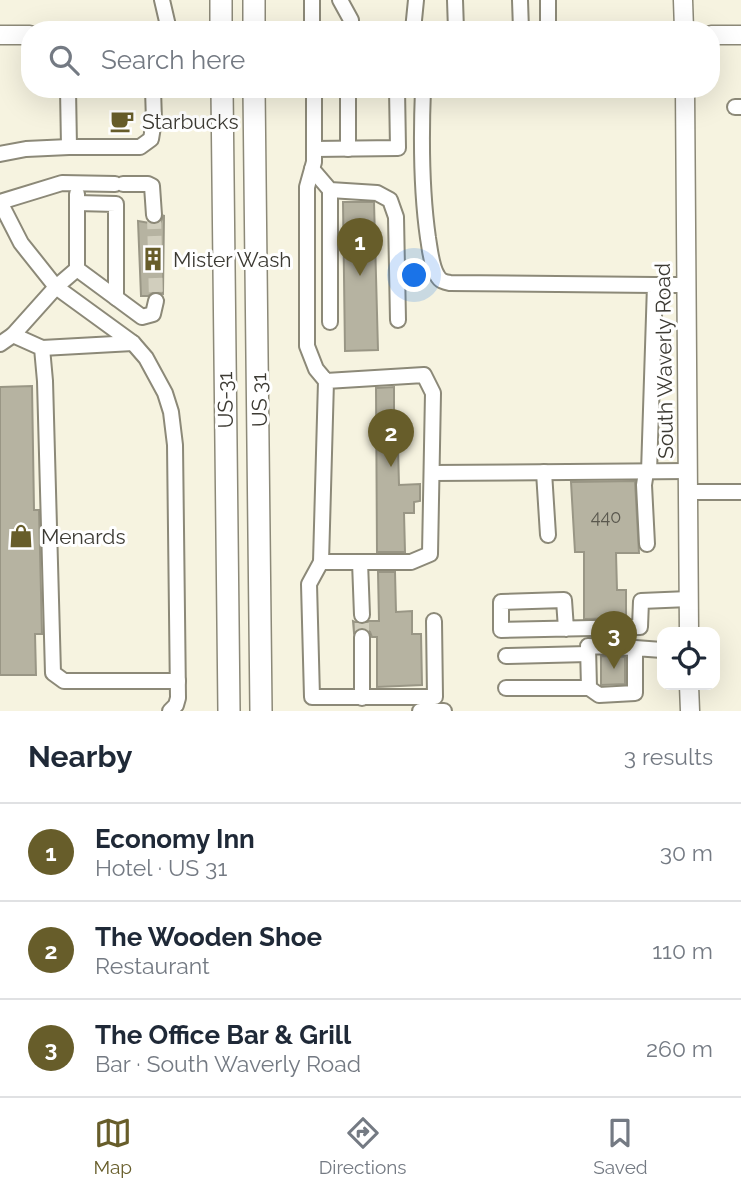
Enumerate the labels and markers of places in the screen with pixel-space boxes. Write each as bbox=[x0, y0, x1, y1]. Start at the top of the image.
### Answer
cafe icon: Starbucks bbox=[108, 107, 136, 135]
place label: Starbucks bbox=[142, 109, 239, 134]
pin: 1 bbox=[337, 218, 383, 276]
building icon: Mister Wash bbox=[139, 245, 167, 273]
place label: Mister Wash bbox=[173, 247, 292, 272]
pin: 2 bbox=[368, 409, 414, 467]
shop icon: Menards bbox=[7, 522, 35, 550]
place label: Menards bbox=[41, 524, 126, 549]
pin: 3 bbox=[591, 611, 637, 669]

